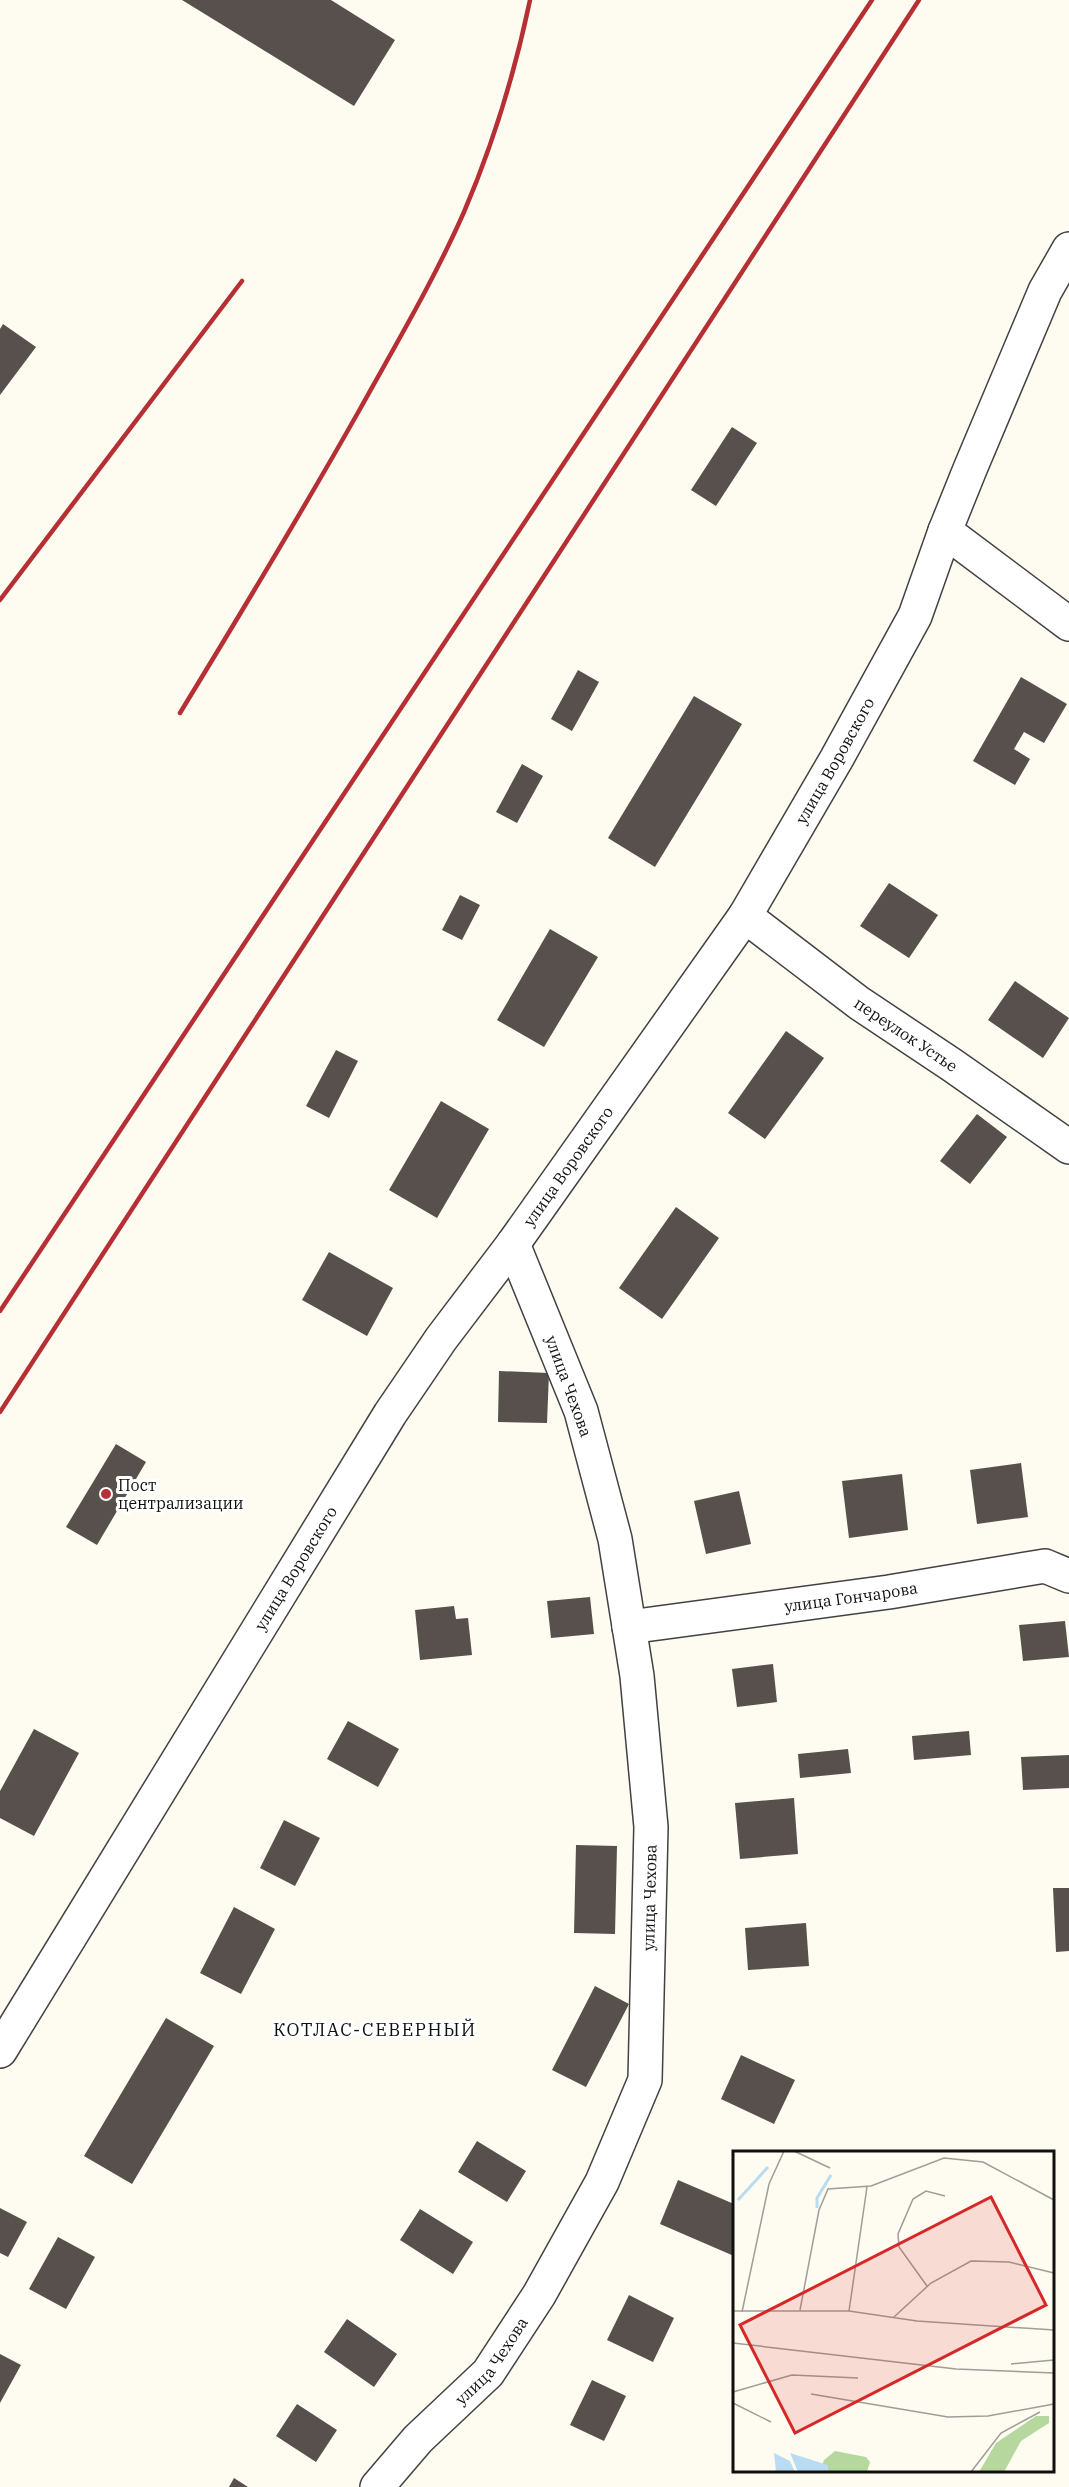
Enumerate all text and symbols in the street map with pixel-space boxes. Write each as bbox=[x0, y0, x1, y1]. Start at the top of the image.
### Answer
street label: улица Воровского bbox=[791, 694, 878, 827]
street label: переулок Устье bbox=[850, 993, 962, 1076]
street label: улица Воровского bbox=[519, 1102, 617, 1230]
street label: улица Чехова bbox=[541, 1333, 597, 1440]
place label: Пост централизации bbox=[118, 1475, 244, 1513]
marker: Пост централизации bbox=[99, 1487, 113, 1501]
street label: улица Воровского bbox=[250, 1502, 341, 1634]
street label: улица Гончарова bbox=[783, 1577, 919, 1616]
street label: улица Чехова bbox=[638, 1844, 661, 1951]
district label: КОТЛАС-СЕВЕРНЫЙ bbox=[273, 2018, 477, 2041]
inset map bbox=[733, 2151, 1054, 2472]
street label: улица Чехова bbox=[451, 2313, 532, 2409]

